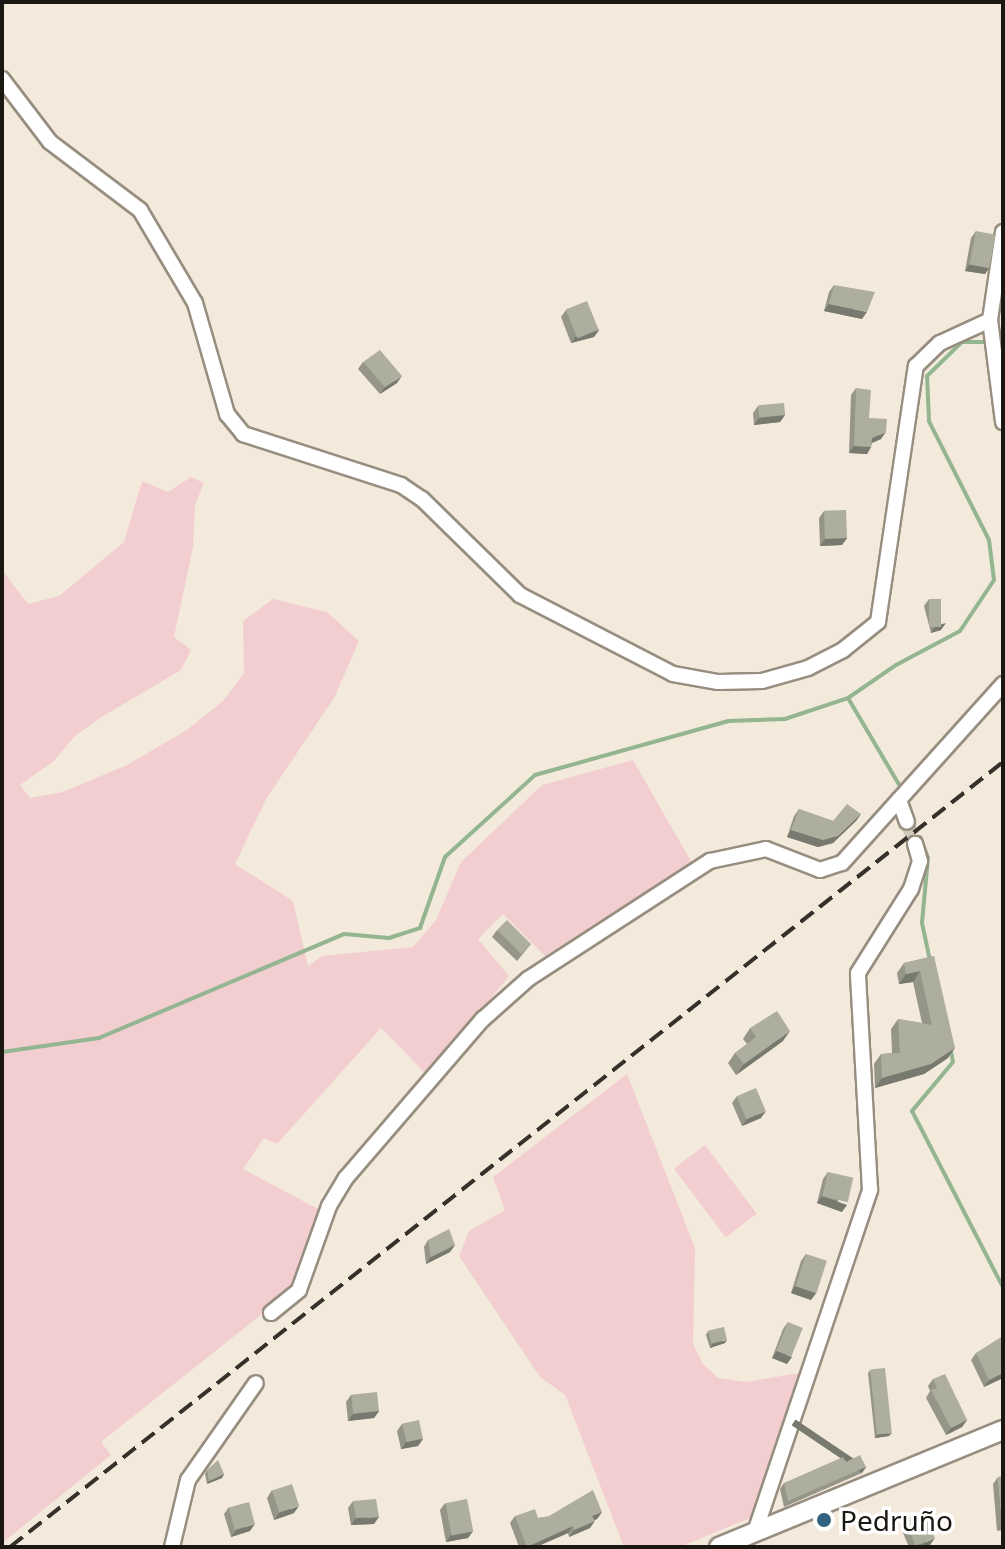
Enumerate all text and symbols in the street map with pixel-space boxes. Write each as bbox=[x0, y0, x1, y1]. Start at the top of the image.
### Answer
place label: Pedruño bbox=[840, 1503, 953, 1537]
marker: Pedruño bbox=[815, 1511, 833, 1529]

